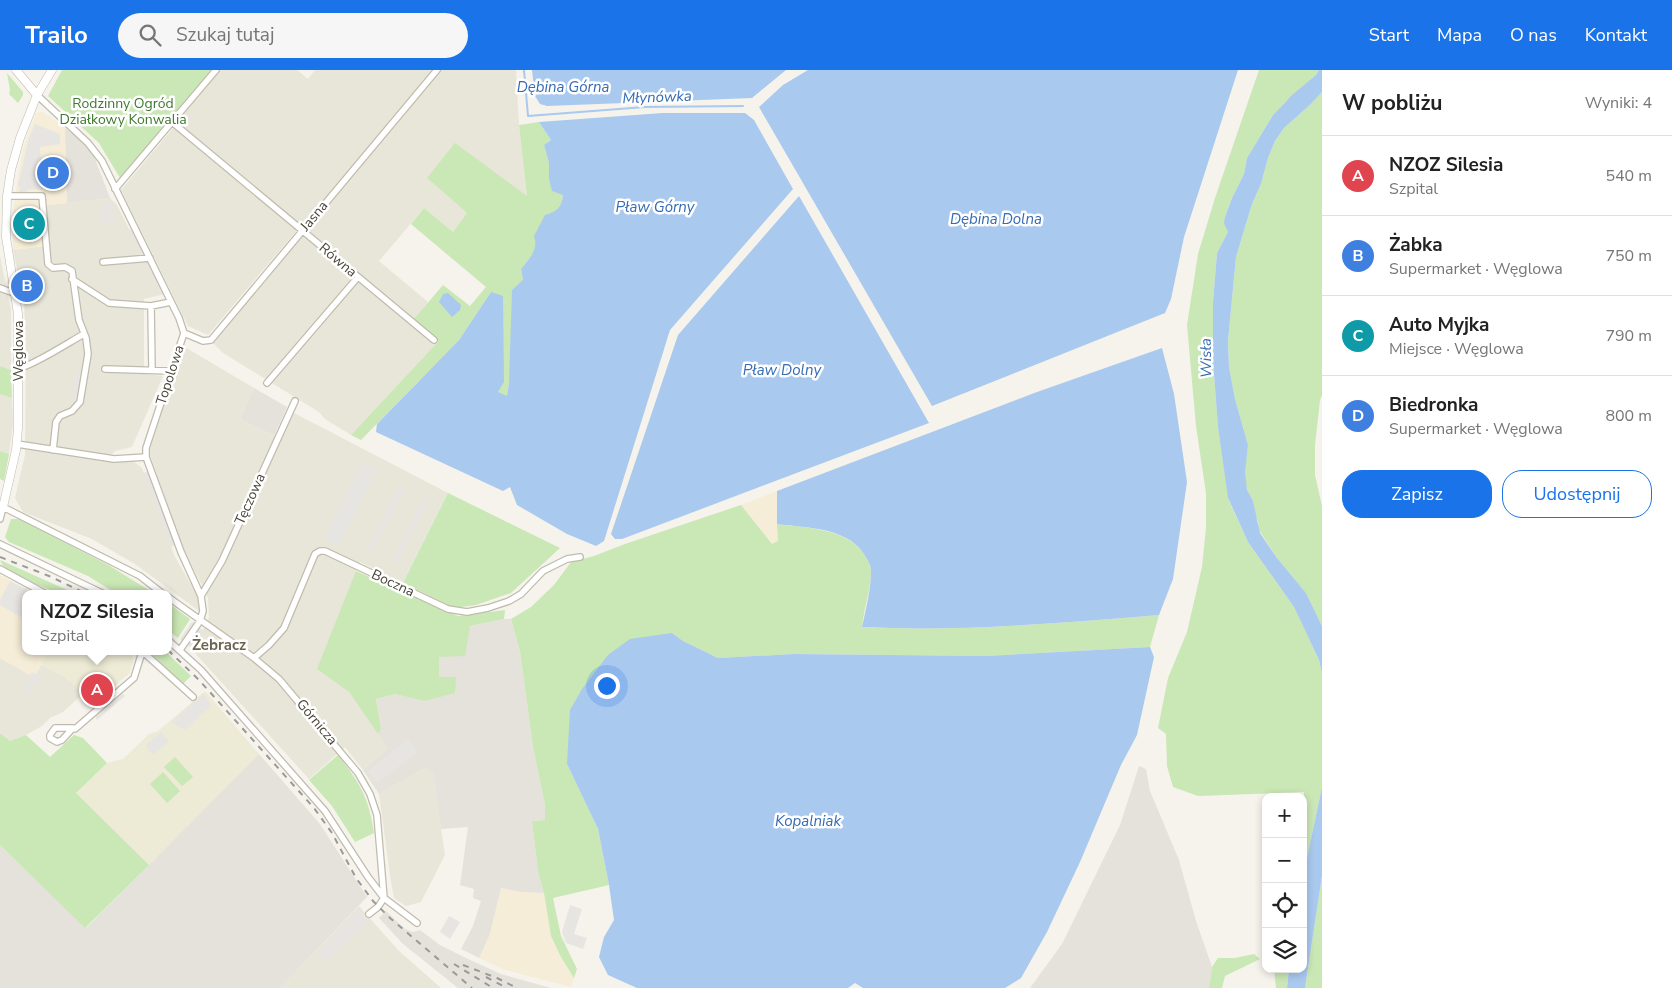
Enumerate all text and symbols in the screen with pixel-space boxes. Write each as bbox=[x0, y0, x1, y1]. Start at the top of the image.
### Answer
search box bbox=[118, 13, 468, 58]
text: Trailo bbox=[25, 19, 88, 51]
icon: search bbox=[136, 21, 164, 49]
text: Szukaj tutaj bbox=[176, 22, 274, 48]
text: Start bbox=[1369, 23, 1409, 47]
text: Mapa bbox=[1437, 23, 1482, 47]
text: O nas bbox=[1510, 23, 1557, 47]
text: Kontakt bbox=[1585, 23, 1647, 47]
water label: Dębina Górna bbox=[517, 77, 609, 97]
water label: Młynówka bbox=[622, 86, 692, 108]
text: W pobliżu bbox=[1342, 89, 1443, 117]
text: Wyniki: 4 bbox=[1585, 92, 1652, 114]
park label: Rodzinny Ogród Działkowy Konwalia bbox=[59, 94, 187, 129]
text: NZOZ Silesia bbox=[1389, 152, 1503, 178]
pin: D bbox=[37, 154, 69, 192]
text: A bbox=[1352, 165, 1364, 187]
text: 540 m bbox=[1605, 165, 1652, 187]
text: Szpital bbox=[1389, 178, 1438, 200]
street label: Jasna bbox=[295, 197, 332, 236]
water label: Pław Górny bbox=[615, 197, 696, 217]
pin: C bbox=[13, 205, 45, 243]
water label: Dębina Dolna bbox=[950, 209, 1042, 229]
text: Żabka bbox=[1389, 232, 1443, 258]
street label: Równa bbox=[315, 239, 361, 281]
text: B bbox=[1352, 245, 1364, 267]
text: 750 m bbox=[1605, 245, 1652, 267]
text: Supermarket · Węglowa bbox=[1389, 258, 1563, 280]
pin: B bbox=[11, 267, 43, 305]
text: Auto Myjka bbox=[1389, 312, 1489, 338]
street label: Węglowa bbox=[9, 320, 28, 382]
text: C bbox=[1353, 325, 1363, 347]
text: 790 m bbox=[1605, 325, 1652, 347]
water label: Wisła bbox=[1196, 338, 1216, 378]
text: Miejsce · Węglowa bbox=[1389, 338, 1524, 360]
street label: Topolowa bbox=[151, 343, 189, 407]
water label: Pław Dolny bbox=[743, 360, 822, 380]
text: Biedronka bbox=[1389, 392, 1478, 418]
text: D bbox=[1352, 405, 1364, 427]
text: 800 m bbox=[1605, 405, 1652, 427]
text: Supermarket · Węglowa bbox=[1389, 418, 1563, 440]
street label: Tęczowa bbox=[230, 470, 270, 528]
button: Zapisz bbox=[1342, 470, 1492, 518]
button: Udostępnij bbox=[1502, 470, 1652, 518]
street label: Boczna bbox=[368, 565, 418, 601]
popup bbox=[22, 590, 172, 655]
text: NZOZ Silesia bbox=[40, 599, 154, 625]
text: Szpital bbox=[40, 625, 89, 647]
district label: Żebracz bbox=[192, 635, 246, 655]
pin: A bbox=[81, 671, 113, 709]
your location bbox=[594, 673, 620, 699]
street label: Górnicza bbox=[292, 695, 342, 749]
map controls bbox=[1262, 793, 1307, 973]
button: + bbox=[1262, 793, 1307, 838]
water label: Kopalniak bbox=[775, 811, 842, 831]
button: − bbox=[1262, 838, 1307, 883]
button: locate bbox=[1262, 883, 1307, 928]
button: layers bbox=[1262, 928, 1307, 973]

